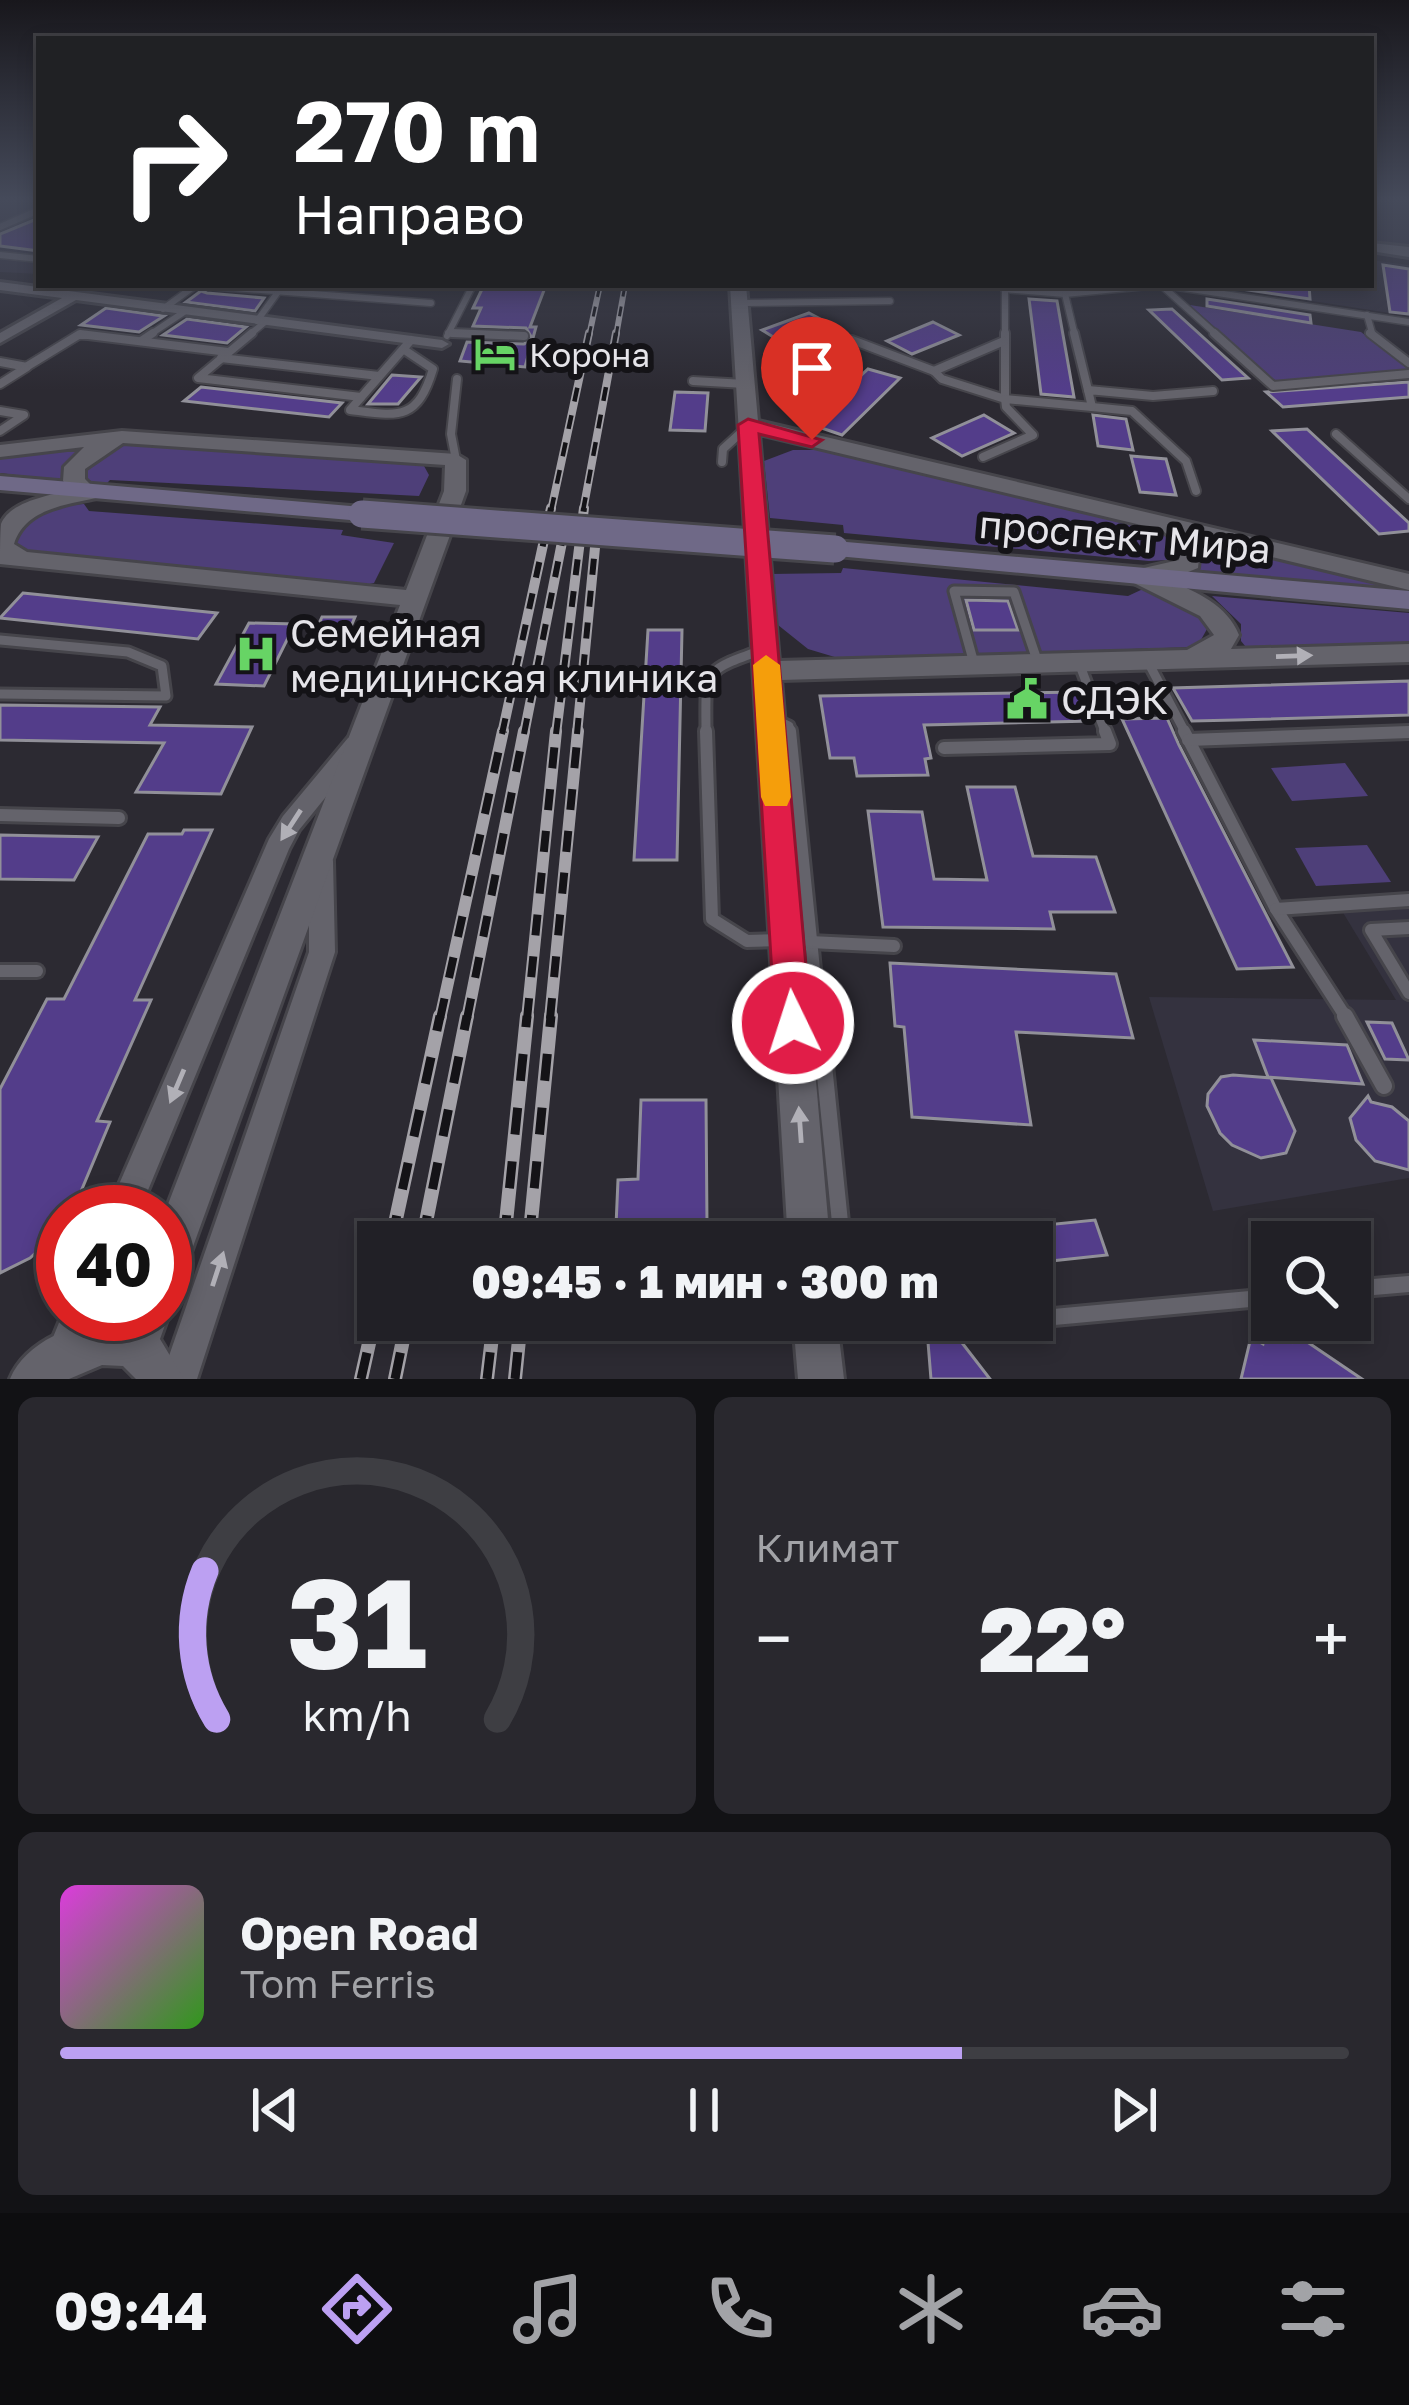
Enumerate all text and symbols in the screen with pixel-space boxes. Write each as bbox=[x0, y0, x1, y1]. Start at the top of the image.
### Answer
text: 270 m bbox=[294, 80, 540, 180]
icon: right bbox=[96, 84, 252, 240]
text: Направо bbox=[294, 181, 525, 246]
pin bbox=[761, 317, 863, 440]
hotel icon: Корона bbox=[472, 331, 518, 377]
place label: Корона bbox=[529, 335, 650, 374]
icon: arrive bbox=[779, 335, 845, 401]
street label: проспект Мира bbox=[977, 500, 1273, 572]
place label: Семейная медицинская клиника bbox=[290, 609, 718, 701]
hospital icon: Семейная медицинская клиника bbox=[233, 631, 279, 677]
one-way arrow bbox=[1276, 646, 1314, 665]
public building icon: СДЭК bbox=[1004, 676, 1050, 722]
place label: СДЭК bbox=[1061, 676, 1168, 723]
one-way arrow bbox=[281, 809, 303, 842]
position arrow bbox=[730, 960, 856, 1086]
one-way arrow bbox=[166, 1069, 186, 1104]
one-way arrow bbox=[791, 1106, 810, 1143]
speed limit sign: 40 bbox=[36, 1185, 192, 1341]
map controls bbox=[1251, 1221, 1371, 1341]
button: search bbox=[1251, 1221, 1371, 1341]
one-way arrow bbox=[210, 1250, 229, 1287]
text: 09:45 · 1 мин · 300 m bbox=[471, 1254, 939, 1308]
text: Климат bbox=[756, 1524, 899, 1571]
text: 31 bbox=[287, 1546, 427, 1695]
text: 22° bbox=[979, 1584, 1126, 1692]
text: − bbox=[756, 1598, 792, 1678]
text: + bbox=[1313, 1598, 1349, 1678]
text: km/h bbox=[302, 1688, 411, 1739]
text: Open Road bbox=[240, 1906, 479, 1960]
text: Tom Ferris bbox=[240, 1960, 435, 2007]
icon: previous bbox=[242, 2077, 308, 2143]
icon: pause bbox=[671, 2077, 737, 2143]
icon: next bbox=[1101, 2077, 1167, 2143]
icon: directions bbox=[315, 2267, 399, 2351]
icon: music bbox=[506, 2267, 590, 2351]
icon: phone bbox=[698, 2267, 782, 2351]
icon: climate bbox=[889, 2267, 973, 2351]
icon: car bbox=[1080, 2267, 1164, 2351]
icon: filters bbox=[1271, 2267, 1355, 2351]
text: 09:44 bbox=[54, 2277, 208, 2342]

